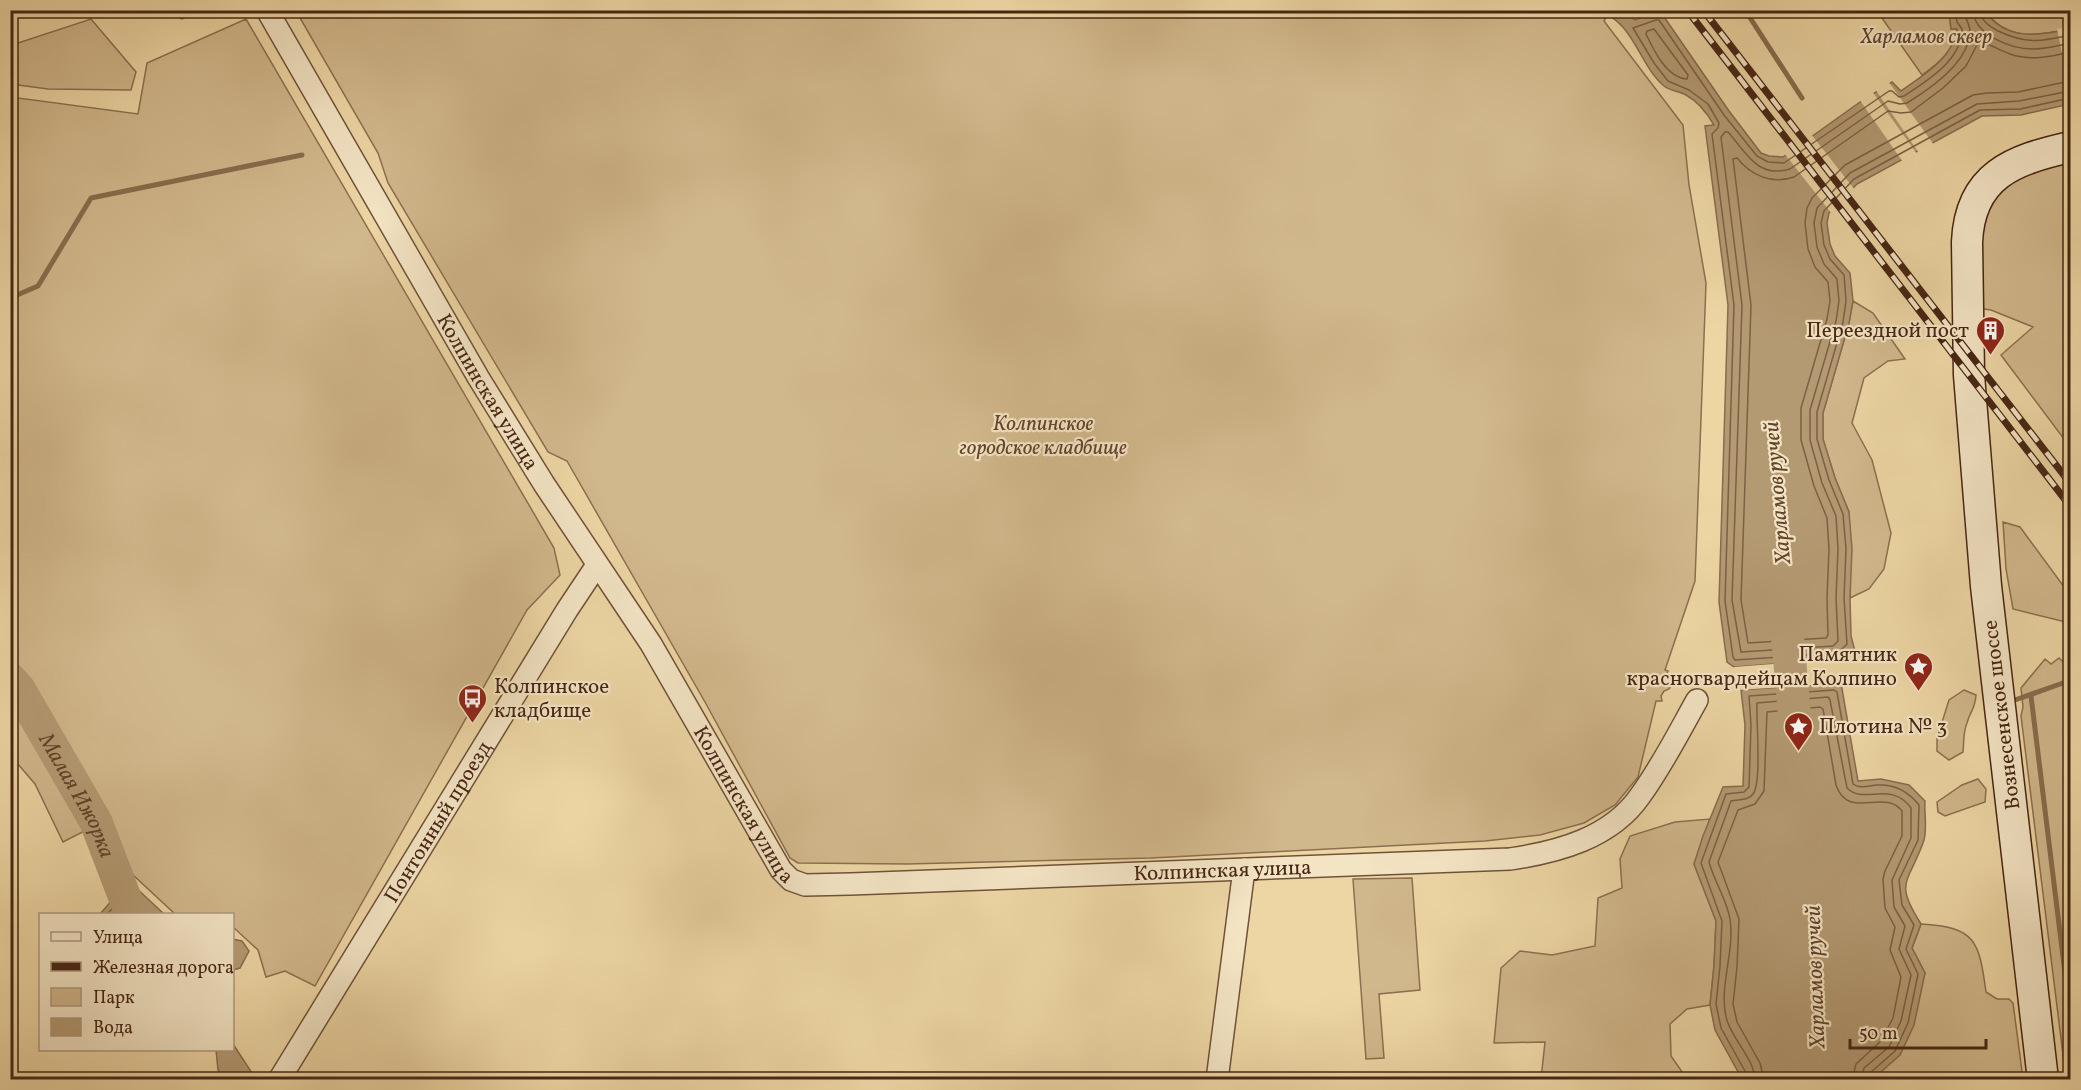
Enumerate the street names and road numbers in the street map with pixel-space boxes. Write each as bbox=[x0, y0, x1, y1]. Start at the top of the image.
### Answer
street label: Колпинская улица bbox=[429, 309, 545, 476]
street label: Вознесенское шоссе bbox=[1976, 618, 2029, 811]
street label: Колпинская улица bbox=[685, 721, 800, 891]
street label: Понтонный проезд bbox=[378, 736, 499, 909]
street label: Колпинская улица bbox=[1133, 854, 1312, 889]

